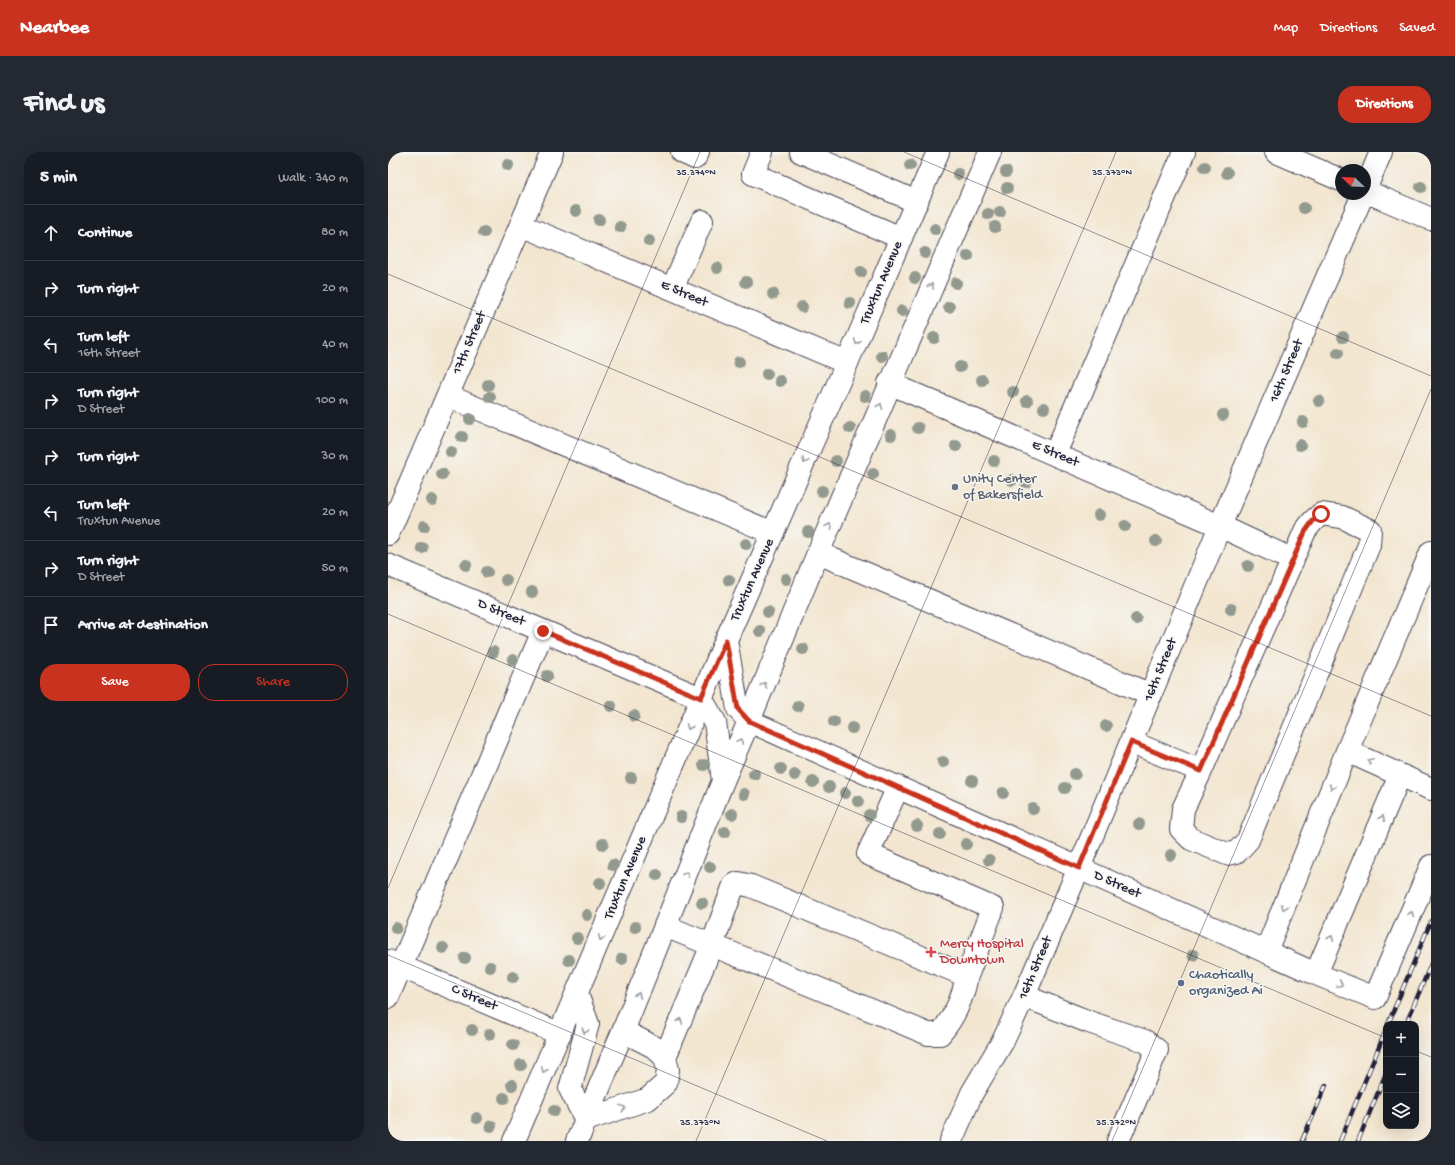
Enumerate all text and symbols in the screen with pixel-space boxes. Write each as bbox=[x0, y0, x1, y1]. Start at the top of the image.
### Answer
text: Nearbee bbox=[20, 17, 89, 40]
text: Map bbox=[1274, 20, 1298, 37]
text: Directions bbox=[1320, 20, 1377, 37]
text: Saved bbox=[1399, 20, 1435, 37]
button: Directions bbox=[1338, 86, 1431, 123]
text: Find us bbox=[24, 88, 104, 121]
north arrow bbox=[1335, 164, 1371, 200]
text: 35.374°N bbox=[675, 167, 716, 179]
text: 35.373°N bbox=[1091, 167, 1133, 179]
text: 5 min bbox=[40, 168, 77, 188]
text: Walk · 340 m bbox=[278, 171, 348, 186]
icon: ahead bbox=[40, 222, 62, 244]
text: Continue bbox=[78, 224, 132, 242]
text: 80 m bbox=[321, 225, 348, 240]
street label: Truxtun Avenue bbox=[856, 238, 907, 328]
street label: E Street bbox=[658, 277, 711, 312]
icon: right bbox=[40, 278, 62, 300]
text: Turn right bbox=[78, 280, 138, 298]
text: 20 m bbox=[322, 281, 348, 296]
one-way arrow bbox=[927, 283, 935, 290]
street label: 17th Street bbox=[449, 308, 491, 378]
text: Turn left bbox=[78, 328, 129, 346]
icon: left bbox=[40, 334, 62, 356]
street label: 16th Street bbox=[1266, 336, 1308, 406]
text: 40 m bbox=[322, 337, 348, 352]
one-way arrow bbox=[853, 339, 861, 346]
text: 16th Street bbox=[78, 346, 140, 361]
text: Turn right bbox=[78, 384, 138, 402]
icon: right bbox=[40, 390, 62, 412]
text: 100 m bbox=[316, 393, 348, 408]
text: D Street bbox=[78, 402, 124, 417]
one-way arrow bbox=[875, 402, 883, 410]
street label: E Street bbox=[1029, 437, 1082, 472]
icon: right bbox=[40, 446, 62, 468]
text: Turn right bbox=[78, 448, 138, 466]
text: 30 m bbox=[322, 449, 348, 464]
one-way arrow bbox=[801, 458, 809, 465]
place label: Unity Center of Bakersfield bbox=[963, 471, 1044, 504]
marker: Unity Center of Bakersfield bbox=[950, 482, 960, 492]
text: Turn left bbox=[78, 496, 129, 514]
icon: left bbox=[40, 502, 62, 524]
text: 20 m bbox=[322, 505, 348, 520]
route start bbox=[1312, 505, 1330, 523]
text: Truxtun Avenue bbox=[78, 514, 160, 529]
one-way arrow bbox=[825, 522, 833, 529]
street label: Truxtun Avenue bbox=[727, 535, 779, 625]
text: Turn right bbox=[78, 552, 138, 570]
icon: right bbox=[40, 558, 62, 580]
text: 50 m bbox=[321, 561, 348, 576]
text: D Street bbox=[78, 570, 124, 585]
street label: D Street bbox=[474, 595, 528, 631]
icon: arrive bbox=[40, 614, 62, 636]
text: Arrive at destination bbox=[78, 616, 208, 634]
route end bbox=[534, 622, 552, 640]
street label: 16th Street bbox=[1140, 635, 1182, 705]
button: Save bbox=[40, 664, 190, 701]
button: Share bbox=[198, 664, 348, 701]
one-way arrow bbox=[759, 681, 767, 688]
one-way arrow bbox=[686, 723, 694, 731]
one-way arrow bbox=[735, 737, 743, 745]
one-way arrow bbox=[1367, 758, 1374, 766]
one-way arrow bbox=[1329, 783, 1337, 790]
one-way arrow bbox=[1377, 815, 1385, 822]
street label: Truxtun Avenue bbox=[600, 833, 651, 923]
street label: D Street bbox=[1090, 867, 1144, 903]
one-way arrow bbox=[681, 871, 689, 878]
one-way arrow bbox=[1280, 904, 1288, 911]
one-way arrow bbox=[1406, 910, 1414, 918]
street label: 16th Street bbox=[1015, 933, 1057, 1003]
one-way arrow bbox=[597, 934, 605, 941]
one-way arrow bbox=[1327, 934, 1335, 941]
place label: Mercy Hospital Downtown bbox=[939, 936, 1024, 969]
marker: Mercy Hospital Downtown bbox=[925, 946, 937, 958]
place label: Chaotically organized Ai bbox=[1189, 967, 1263, 1000]
marker: Chaotically organized Ai bbox=[1176, 978, 1186, 988]
one-way arrow bbox=[1336, 979, 1343, 987]
street label: C Street bbox=[448, 981, 501, 1016]
one-way arrow bbox=[633, 991, 641, 998]
one-way arrow bbox=[675, 1017, 683, 1025]
map controls bbox=[1383, 1021, 1419, 1129]
button: + bbox=[1383, 1021, 1419, 1057]
one-way arrow bbox=[582, 1028, 590, 1034]
button: − bbox=[1383, 1057, 1419, 1093]
one-way arrow bbox=[541, 1066, 549, 1073]
button: layers bbox=[1383, 1093, 1419, 1129]
one-way arrow bbox=[619, 1104, 626, 1113]
text: 35.373°N bbox=[679, 1117, 721, 1129]
text: 35.372°N bbox=[1095, 1117, 1136, 1129]

